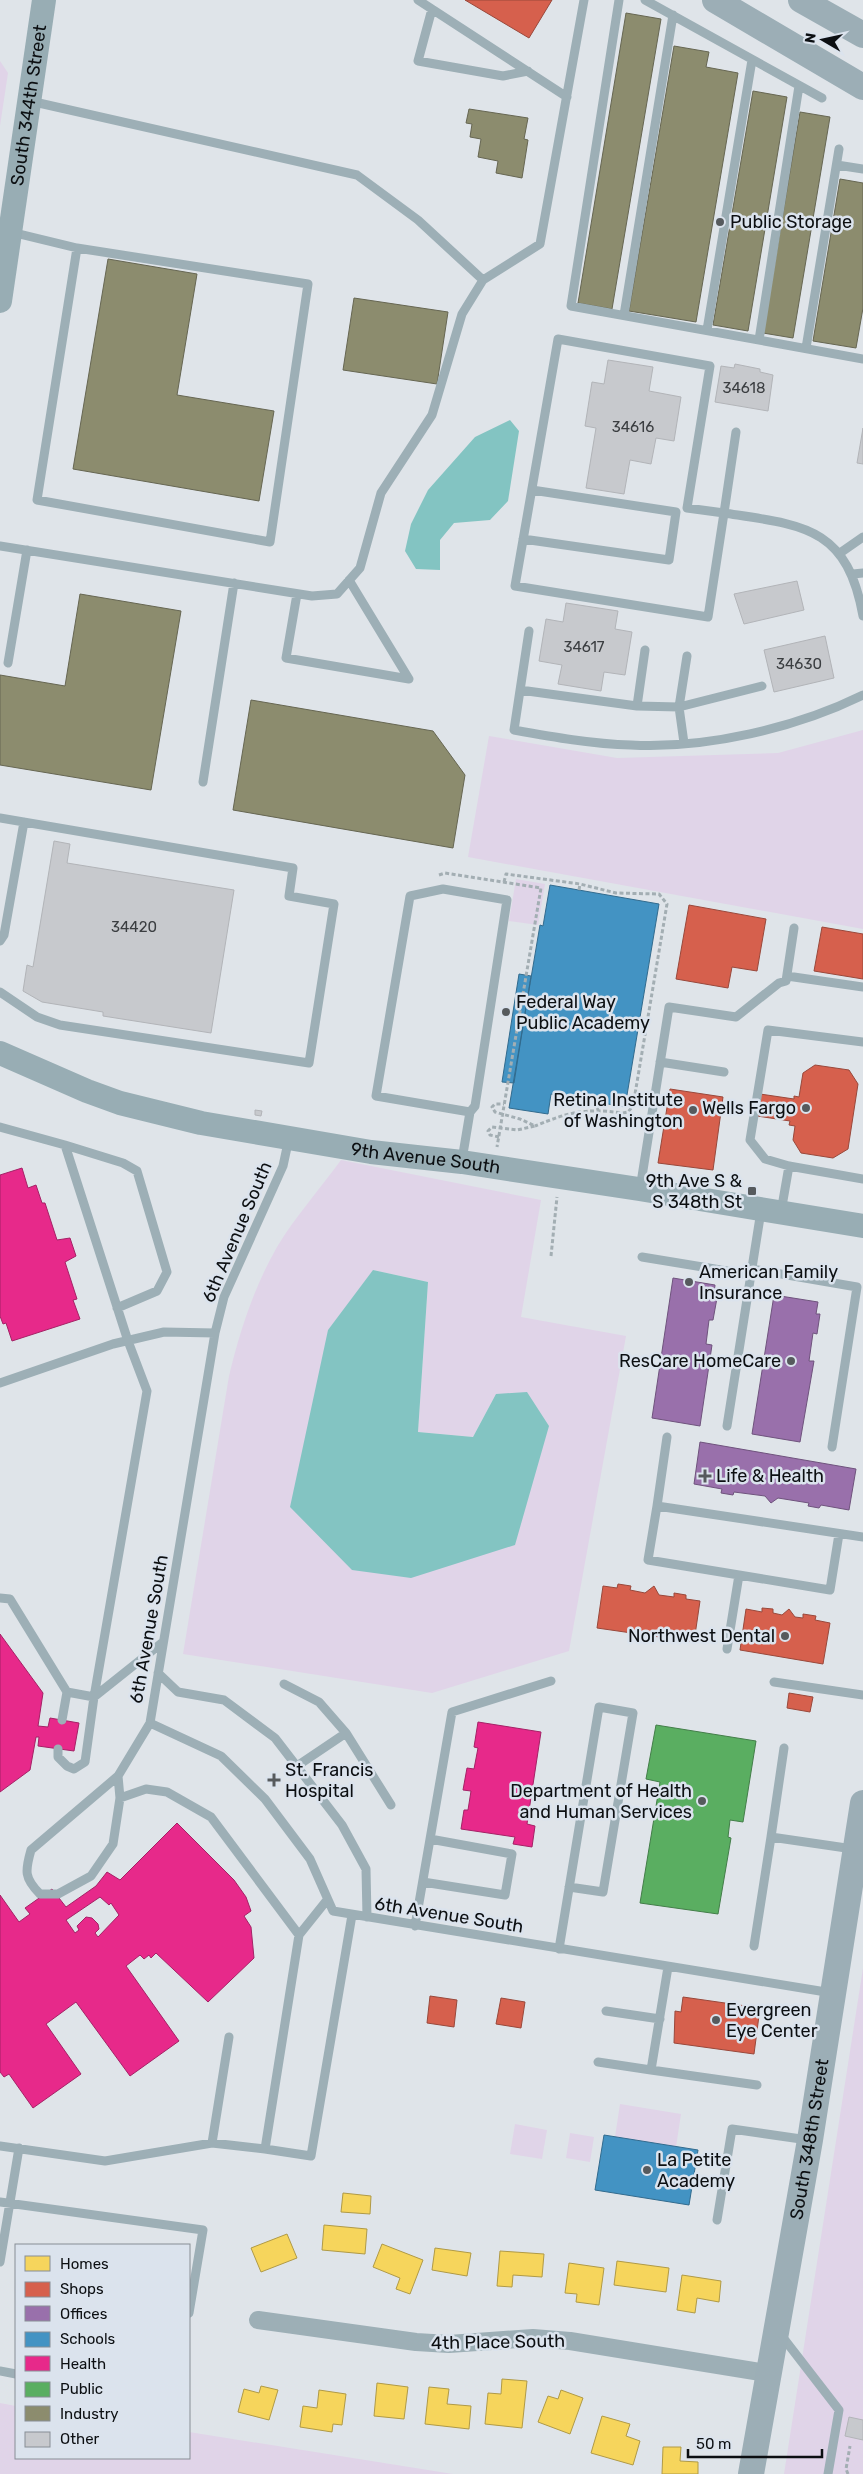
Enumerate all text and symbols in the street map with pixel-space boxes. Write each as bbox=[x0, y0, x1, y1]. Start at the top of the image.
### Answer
north arrow bbox=[798, 15, 848, 65]
street label: South 344th Street bbox=[6, 23, 51, 187]
text: N bbox=[801, 32, 820, 44]
place label: Public Storage bbox=[730, 211, 852, 233]
marker: Public Storage bbox=[714, 216, 726, 228]
house number: 34618 bbox=[723, 379, 765, 397]
house number: 34616 bbox=[612, 418, 654, 436]
house number: 34617 bbox=[563, 638, 605, 656]
house number: 34630 bbox=[776, 655, 822, 673]
house number: 34420 bbox=[111, 918, 157, 936]
place label: Federal Way Public Academy bbox=[516, 991, 650, 1034]
marker: Federal Way Public Academy bbox=[500, 1006, 512, 1018]
place label: Retina Institute of Washington bbox=[553, 1089, 683, 1132]
place label: Wells Fargo bbox=[702, 1097, 796, 1119]
marker: Wells Fargo bbox=[800, 1102, 812, 1114]
marker: Retina Institute of Washington bbox=[687, 1104, 699, 1116]
street label: 9th Avenue South bbox=[349, 1138, 502, 1179]
street label: 6th Avenue South bbox=[197, 1158, 277, 1306]
place label: 9th Ave S & S 348th St bbox=[646, 1170, 742, 1213]
marker: 9th Ave S & S 348th St bbox=[746, 1185, 758, 1197]
place label: American Family Insurance bbox=[699, 1261, 838, 1304]
marker: American Family Insurance bbox=[683, 1276, 695, 1288]
place label: ResCare HomeCare bbox=[619, 1350, 781, 1372]
marker: ResCare HomeCare bbox=[785, 1355, 797, 1367]
place label: Life & Health bbox=[716, 1465, 824, 1487]
marker: Life & Health bbox=[698, 1469, 712, 1483]
street label: 6th Avenue South bbox=[125, 1553, 173, 1705]
place label: Northwest Dental bbox=[628, 1625, 775, 1647]
marker: Northwest Dental bbox=[779, 1630, 791, 1642]
place label: St. Francis Hospital bbox=[285, 1759, 373, 1802]
marker: St. Francis Hospital bbox=[267, 1773, 281, 1787]
place label: Department of Health and Human Services bbox=[510, 1780, 692, 1823]
marker: Department of Health and Human Services bbox=[696, 1795, 708, 1807]
street label: 6th Avenue South bbox=[373, 1892, 525, 1938]
place label: Evergreen Eye Center bbox=[726, 1999, 818, 2042]
marker: Evergreen Eye Center bbox=[710, 2014, 722, 2026]
street label: South 348th Street bbox=[785, 2057, 834, 2221]
place label: La Petite Academy bbox=[657, 2149, 735, 2192]
marker: La Petite Academy bbox=[641, 2164, 653, 2176]
legend bbox=[15, 2244, 190, 2459]
text: Homes bbox=[60, 2255, 109, 2273]
text: Shops bbox=[60, 2280, 104, 2298]
text: Offices bbox=[60, 2305, 108, 2323]
text: Schools bbox=[60, 2330, 116, 2348]
street label: 4th Place South bbox=[431, 2330, 565, 2354]
text: Health bbox=[60, 2355, 106, 2373]
text: Public bbox=[60, 2380, 103, 2398]
text: Industry bbox=[60, 2405, 119, 2423]
scale bar bbox=[688, 2426, 822, 2458]
text: Other bbox=[60, 2430, 100, 2448]
text: 50 m bbox=[696, 2435, 731, 2453]

